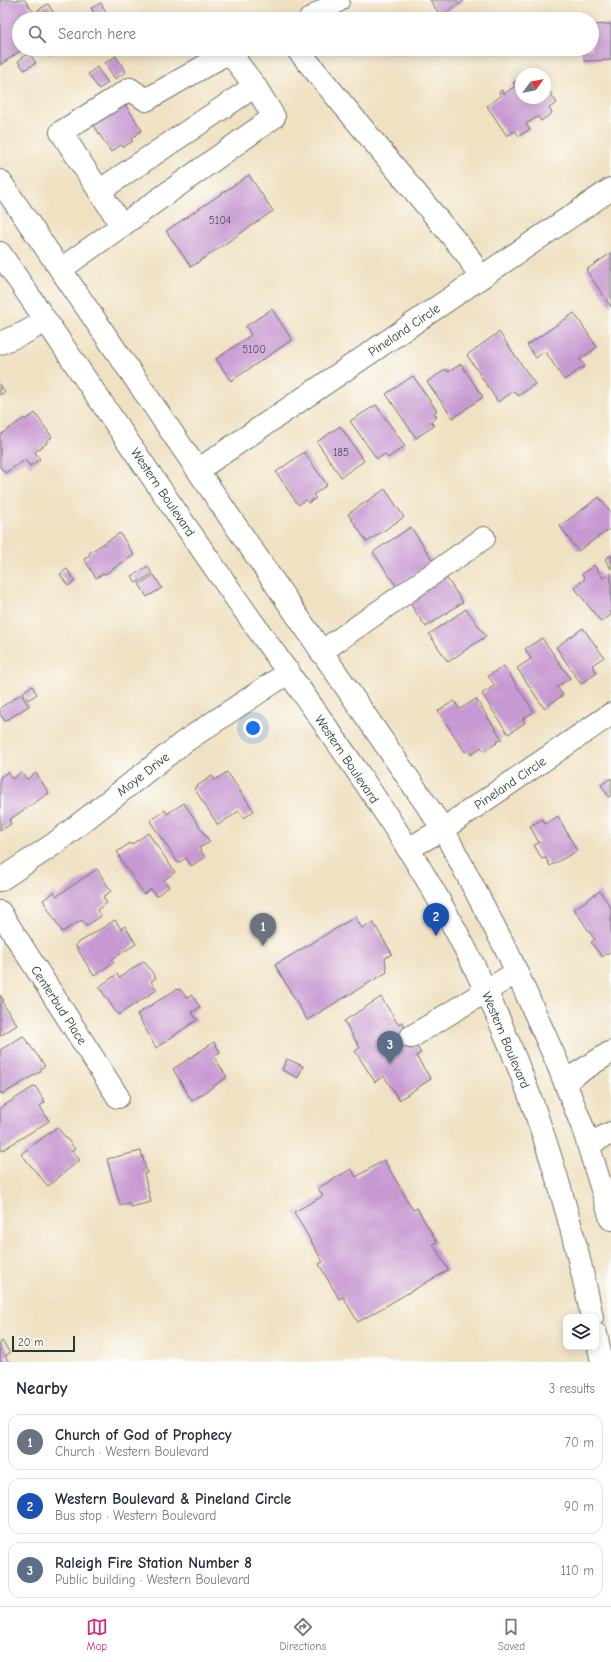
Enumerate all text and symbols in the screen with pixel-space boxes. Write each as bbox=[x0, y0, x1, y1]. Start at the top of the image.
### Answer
search box bbox=[12, 12, 599, 56]
icon: search bbox=[26, 23, 48, 45]
text: Search here bbox=[58, 25, 136, 43]
north arrow bbox=[515, 68, 551, 104]
house number: 5104 bbox=[209, 214, 231, 227]
street label: Pineland Circle bbox=[365, 300, 443, 359]
house number: 5100 bbox=[242, 343, 266, 356]
street label: Western Boulevard bbox=[128, 445, 198, 539]
house number: 185 bbox=[333, 446, 349, 459]
street label: Western Boulevard bbox=[312, 712, 382, 806]
your location bbox=[243, 718, 263, 738]
street label: Moye Drive bbox=[114, 749, 172, 799]
street label: Pineland Circle bbox=[471, 753, 549, 812]
pin: 2 bbox=[423, 903, 449, 936]
pin: 1 bbox=[250, 913, 276, 946]
street label: Centerbud Place bbox=[28, 963, 90, 1048]
street label: Western Boulevard bbox=[479, 990, 533, 1090]
pin: 3 bbox=[377, 1031, 403, 1064]
map controls bbox=[563, 1314, 599, 1350]
button: layers bbox=[563, 1314, 599, 1350]
scale bar bbox=[12, 1334, 75, 1353]
text: 20 m bbox=[18, 1336, 43, 1349]
text: Nearby bbox=[16, 1379, 67, 1398]
text: 3 results bbox=[549, 1381, 595, 1396]
text: Church of God of Prophecy bbox=[55, 1426, 232, 1444]
text: 1 bbox=[27, 1435, 33, 1450]
text: 70 m bbox=[565, 1435, 594, 1450]
text: Church · Western Boulevard bbox=[55, 1444, 209, 1459]
text: Western Boulevard & Pineland Circle bbox=[55, 1490, 291, 1508]
text: 2 bbox=[27, 1499, 33, 1514]
text: 90 m bbox=[564, 1499, 594, 1514]
text: Bus stop · Western Boulevard bbox=[55, 1508, 216, 1523]
text: Raleigh Fire Station Number 8 bbox=[55, 1554, 252, 1572]
text: 3 bbox=[27, 1563, 33, 1578]
text: 110 m bbox=[561, 1563, 594, 1578]
text: Public building · Western Boulevard bbox=[55, 1572, 250, 1587]
tab: Map bbox=[86, 1616, 108, 1653]
tab: Directions bbox=[280, 1616, 326, 1653]
tab: Saved bbox=[498, 1616, 525, 1653]

